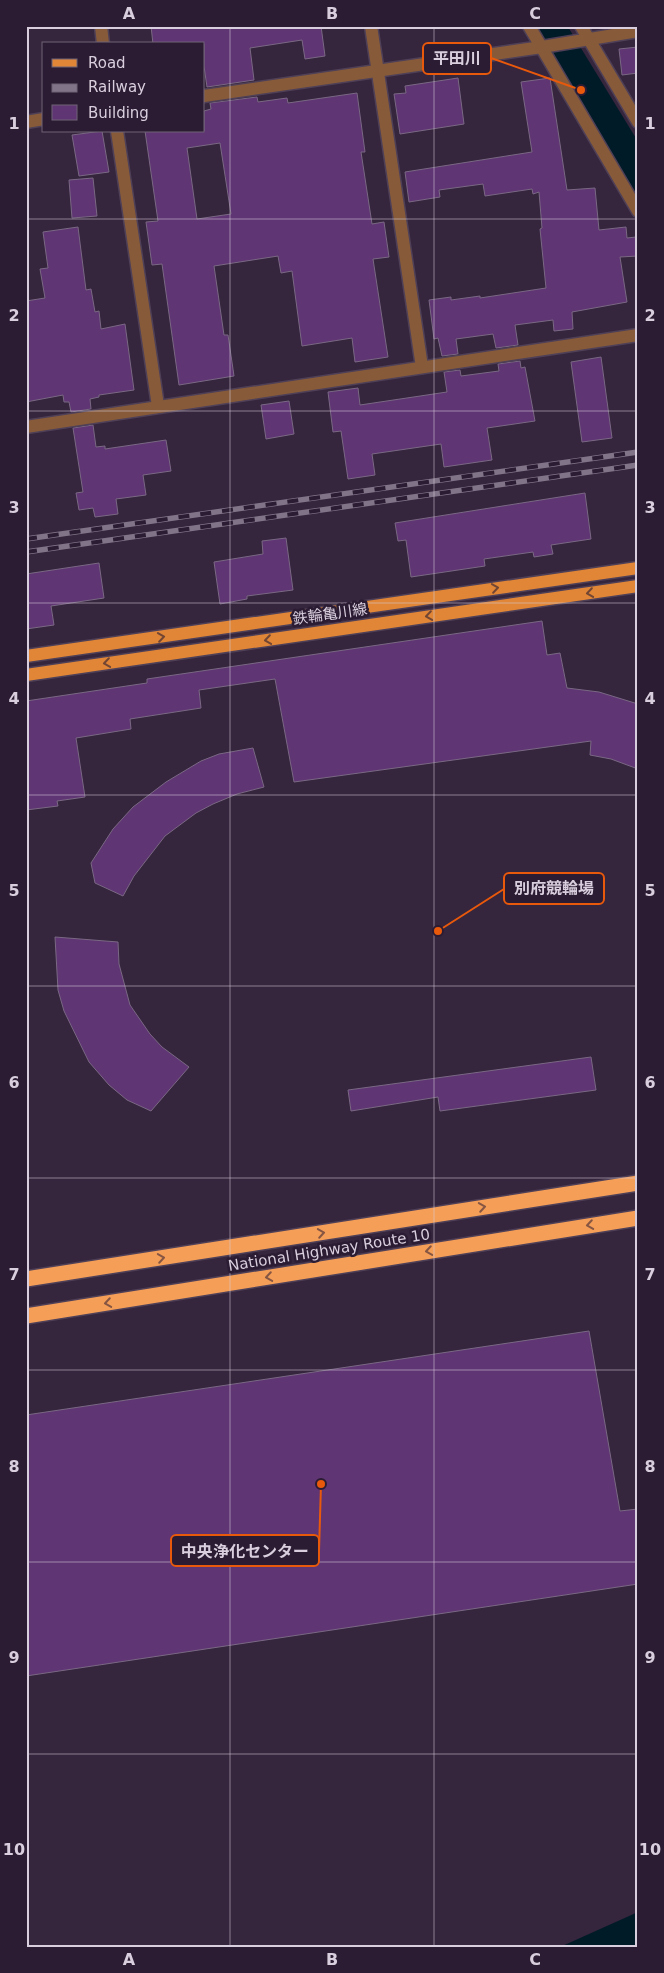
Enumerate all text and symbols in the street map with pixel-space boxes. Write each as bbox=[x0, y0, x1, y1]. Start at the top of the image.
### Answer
text: A bbox=[123, 4, 136, 23]
text: B bbox=[326, 4, 338, 23]
text: C bbox=[529, 4, 541, 23]
legend bbox=[42, 42, 205, 132]
callout: 平田川 bbox=[423, 43, 491, 74]
text: 平田川 bbox=[433, 49, 481, 68]
text: Road bbox=[88, 54, 126, 72]
text: Railway bbox=[88, 78, 146, 96]
text: Building bbox=[88, 104, 149, 122]
text: 1 bbox=[8, 114, 20, 133]
text: 1 bbox=[644, 114, 656, 133]
text: 2 bbox=[8, 306, 20, 325]
text: 2 bbox=[644, 306, 656, 325]
text: 3 bbox=[8, 498, 20, 517]
text: 3 bbox=[644, 498, 656, 517]
one-way arrow bbox=[491, 584, 500, 594]
one-way arrow bbox=[585, 587, 593, 598]
street label: 鉄輪亀川線 bbox=[292, 600, 368, 628]
one-way arrow bbox=[424, 611, 433, 621]
one-way arrow bbox=[157, 632, 165, 642]
one-way arrow bbox=[264, 634, 272, 644]
one-way arrow bbox=[103, 657, 111, 668]
text: 4 bbox=[8, 689, 20, 708]
text: 4 bbox=[644, 689, 656, 708]
callout: 別府競輪場 bbox=[504, 873, 604, 904]
text: 別府競輪場 bbox=[514, 879, 594, 898]
text: 5 bbox=[8, 881, 20, 900]
text: 5 bbox=[644, 881, 656, 900]
text: 6 bbox=[8, 1073, 20, 1092]
text: 6 bbox=[644, 1073, 656, 1092]
one-way arrow bbox=[478, 1203, 486, 1213]
one-way arrow bbox=[585, 1220, 594, 1230]
street label: National Highway Route 10 bbox=[227, 1225, 431, 1275]
one-way arrow bbox=[317, 1228, 326, 1238]
one-way arrow bbox=[425, 1246, 434, 1256]
one-way arrow bbox=[157, 1253, 165, 1263]
text: 7 bbox=[8, 1265, 20, 1284]
text: 7 bbox=[644, 1265, 656, 1284]
one-way arrow bbox=[264, 1271, 272, 1282]
one-way arrow bbox=[104, 1297, 113, 1307]
text: 8 bbox=[8, 1457, 20, 1476]
text: 8 bbox=[644, 1457, 656, 1476]
callout: 中央浄化センター bbox=[171, 1535, 319, 1566]
text: 中央浄化センター bbox=[181, 1542, 309, 1561]
text: 9 bbox=[8, 1648, 20, 1667]
text: 9 bbox=[644, 1648, 656, 1667]
text: 10 bbox=[3, 1840, 25, 1859]
text: 10 bbox=[639, 1840, 661, 1859]
text: A bbox=[123, 1950, 136, 1969]
text: B bbox=[326, 1950, 338, 1969]
text: C bbox=[529, 1950, 541, 1969]

